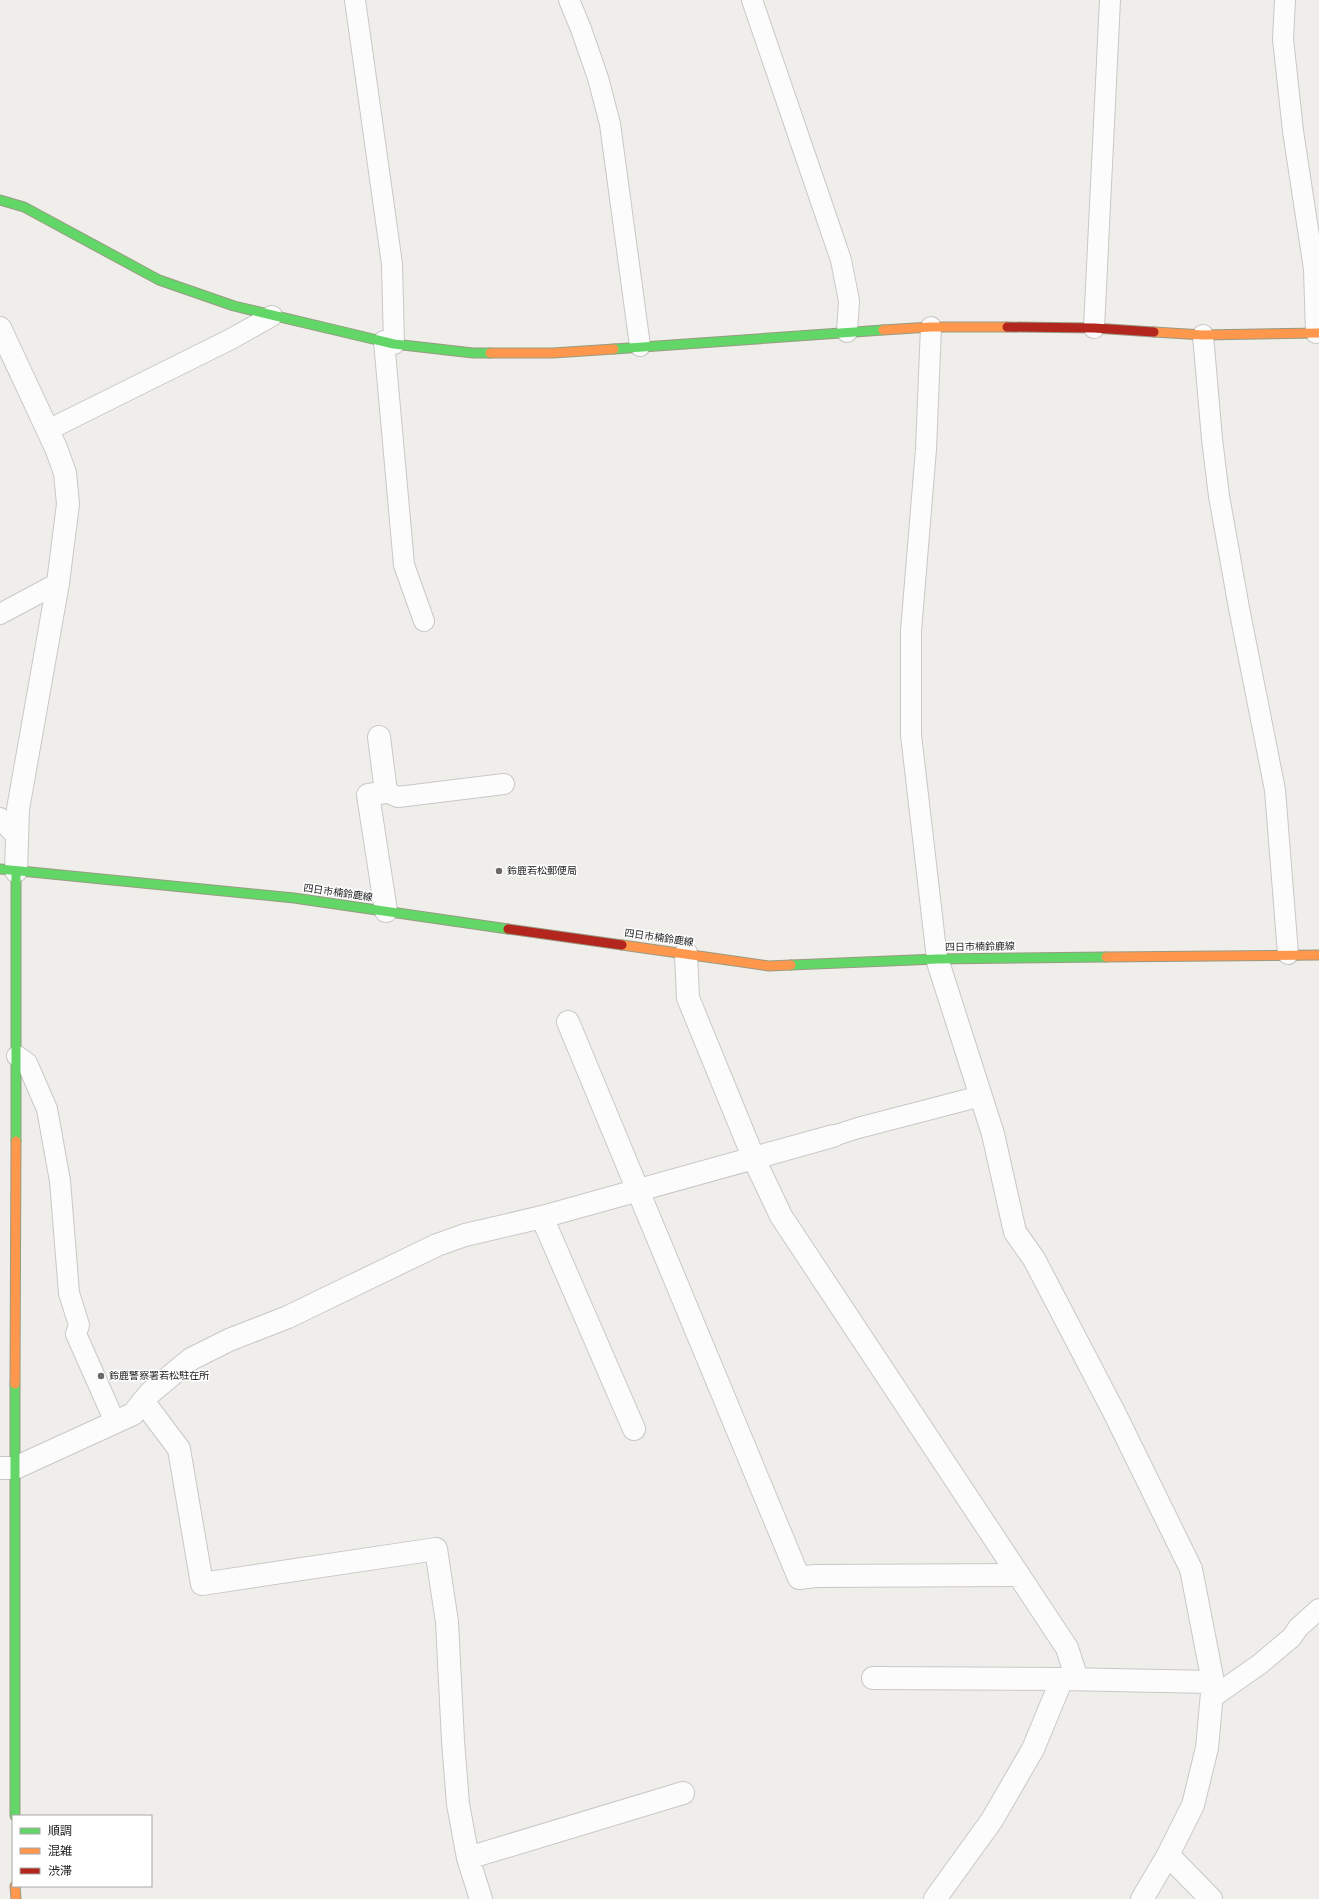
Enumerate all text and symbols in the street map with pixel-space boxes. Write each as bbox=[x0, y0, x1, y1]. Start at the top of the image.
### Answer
place label: 鈴鹿若松郵便局 bbox=[507, 865, 577, 877]
marker: 鈴鹿若松郵便局 bbox=[494, 866, 504, 876]
street label: 四日市楠鈴鹿線 bbox=[303, 882, 373, 904]
street label: 四日市楠鈴鹿線 bbox=[624, 927, 694, 949]
street label: 四日市楠鈴鹿線 bbox=[945, 940, 1015, 954]
place label: 鈴鹿警察署若松駐在所 bbox=[109, 1370, 209, 1382]
marker: 鈴鹿警察署若松駐在所 bbox=[96, 1371, 106, 1381]
legend bbox=[12, 1815, 152, 1887]
text: 順調 bbox=[48, 1824, 72, 1839]
text: 混雑 bbox=[48, 1844, 72, 1859]
text: 渋滞 bbox=[48, 1864, 72, 1879]

